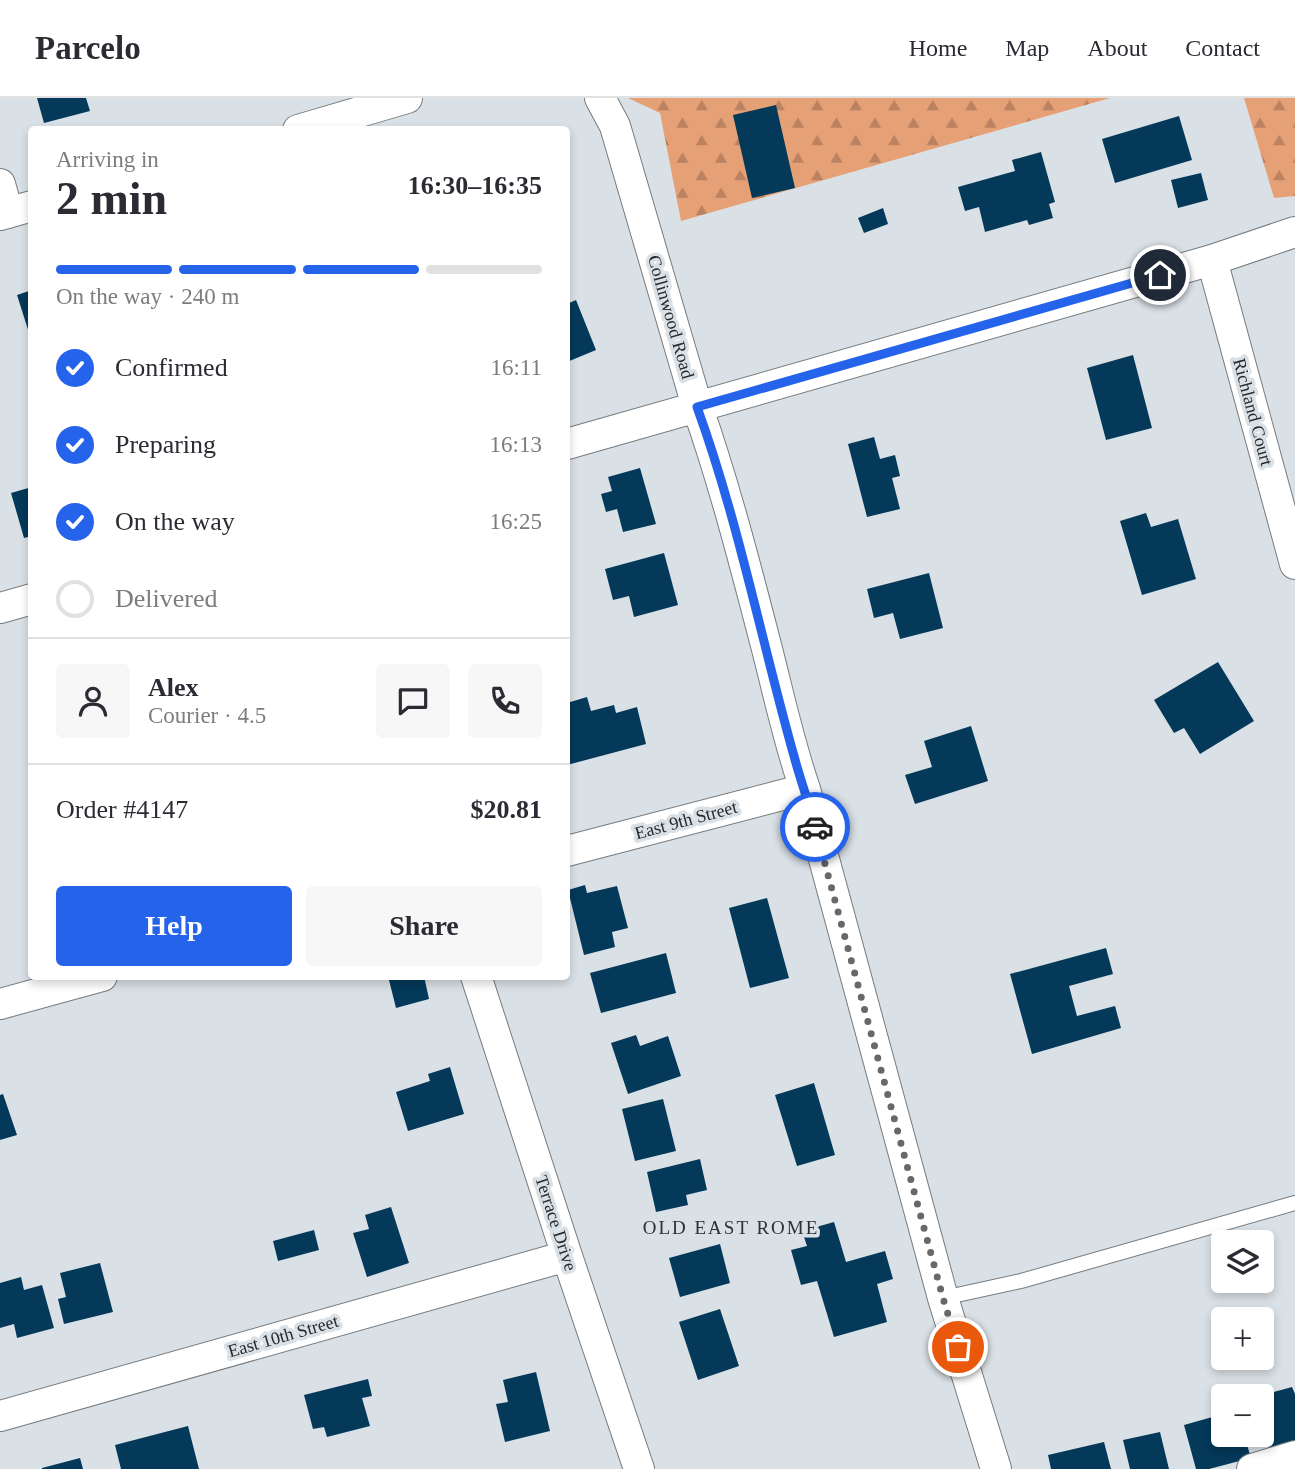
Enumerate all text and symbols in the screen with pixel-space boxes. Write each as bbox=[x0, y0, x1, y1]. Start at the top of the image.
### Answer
text: Parcelo bbox=[35, 30, 141, 66]
text: Home bbox=[909, 35, 967, 61]
text: Map bbox=[1005, 35, 1049, 61]
text: About bbox=[1087, 35, 1147, 61]
text: Contact bbox=[1185, 35, 1260, 61]
text: Arriving in bbox=[56, 147, 159, 172]
text: 16:30–16:35 bbox=[408, 171, 542, 200]
text: 2 min bbox=[56, 173, 167, 224]
pin bbox=[1130, 245, 1190, 305]
street label: Collinwood Road bbox=[644, 253, 698, 381]
icon: home bbox=[1141, 256, 1179, 294]
text: On the way · 240 m bbox=[56, 284, 239, 309]
icon: check bbox=[56, 349, 94, 387]
text: Confirmed bbox=[115, 353, 228, 382]
text: 16:11 bbox=[490, 355, 542, 380]
street label: Richland Court bbox=[1229, 356, 1277, 468]
icon: check bbox=[56, 426, 94, 464]
text: Preparing bbox=[115, 430, 216, 459]
text: 16:13 bbox=[490, 432, 542, 457]
icon: check bbox=[56, 503, 94, 541]
text: On the way bbox=[115, 507, 235, 536]
text: 16:25 bbox=[490, 509, 542, 534]
text: Delivered bbox=[115, 584, 218, 613]
button: person bbox=[56, 664, 130, 738]
button: chat bbox=[376, 664, 450, 738]
button: phone bbox=[468, 664, 542, 738]
text: Alex bbox=[148, 673, 199, 702]
text: Courier · 4.5 bbox=[148, 703, 266, 728]
courier bbox=[780, 792, 850, 862]
text: Order #4147 bbox=[56, 795, 188, 824]
text: $20.81 bbox=[471, 795, 542, 824]
street label: East 9th Street bbox=[633, 797, 739, 843]
icon: car bbox=[796, 808, 834, 846]
button: Help bbox=[56, 886, 292, 966]
button: Share bbox=[306, 886, 542, 966]
street label: Terrace Drive bbox=[531, 1173, 581, 1273]
district label: OLD EAST ROME bbox=[643, 1217, 819, 1238]
map controls bbox=[1211, 1230, 1274, 1447]
button: layers bbox=[1211, 1230, 1274, 1293]
button: + bbox=[1211, 1307, 1274, 1370]
street label: East 10th Street bbox=[225, 1311, 341, 1361]
pin bbox=[928, 1317, 988, 1377]
icon: bag bbox=[939, 1328, 977, 1366]
button: − bbox=[1211, 1384, 1274, 1447]

